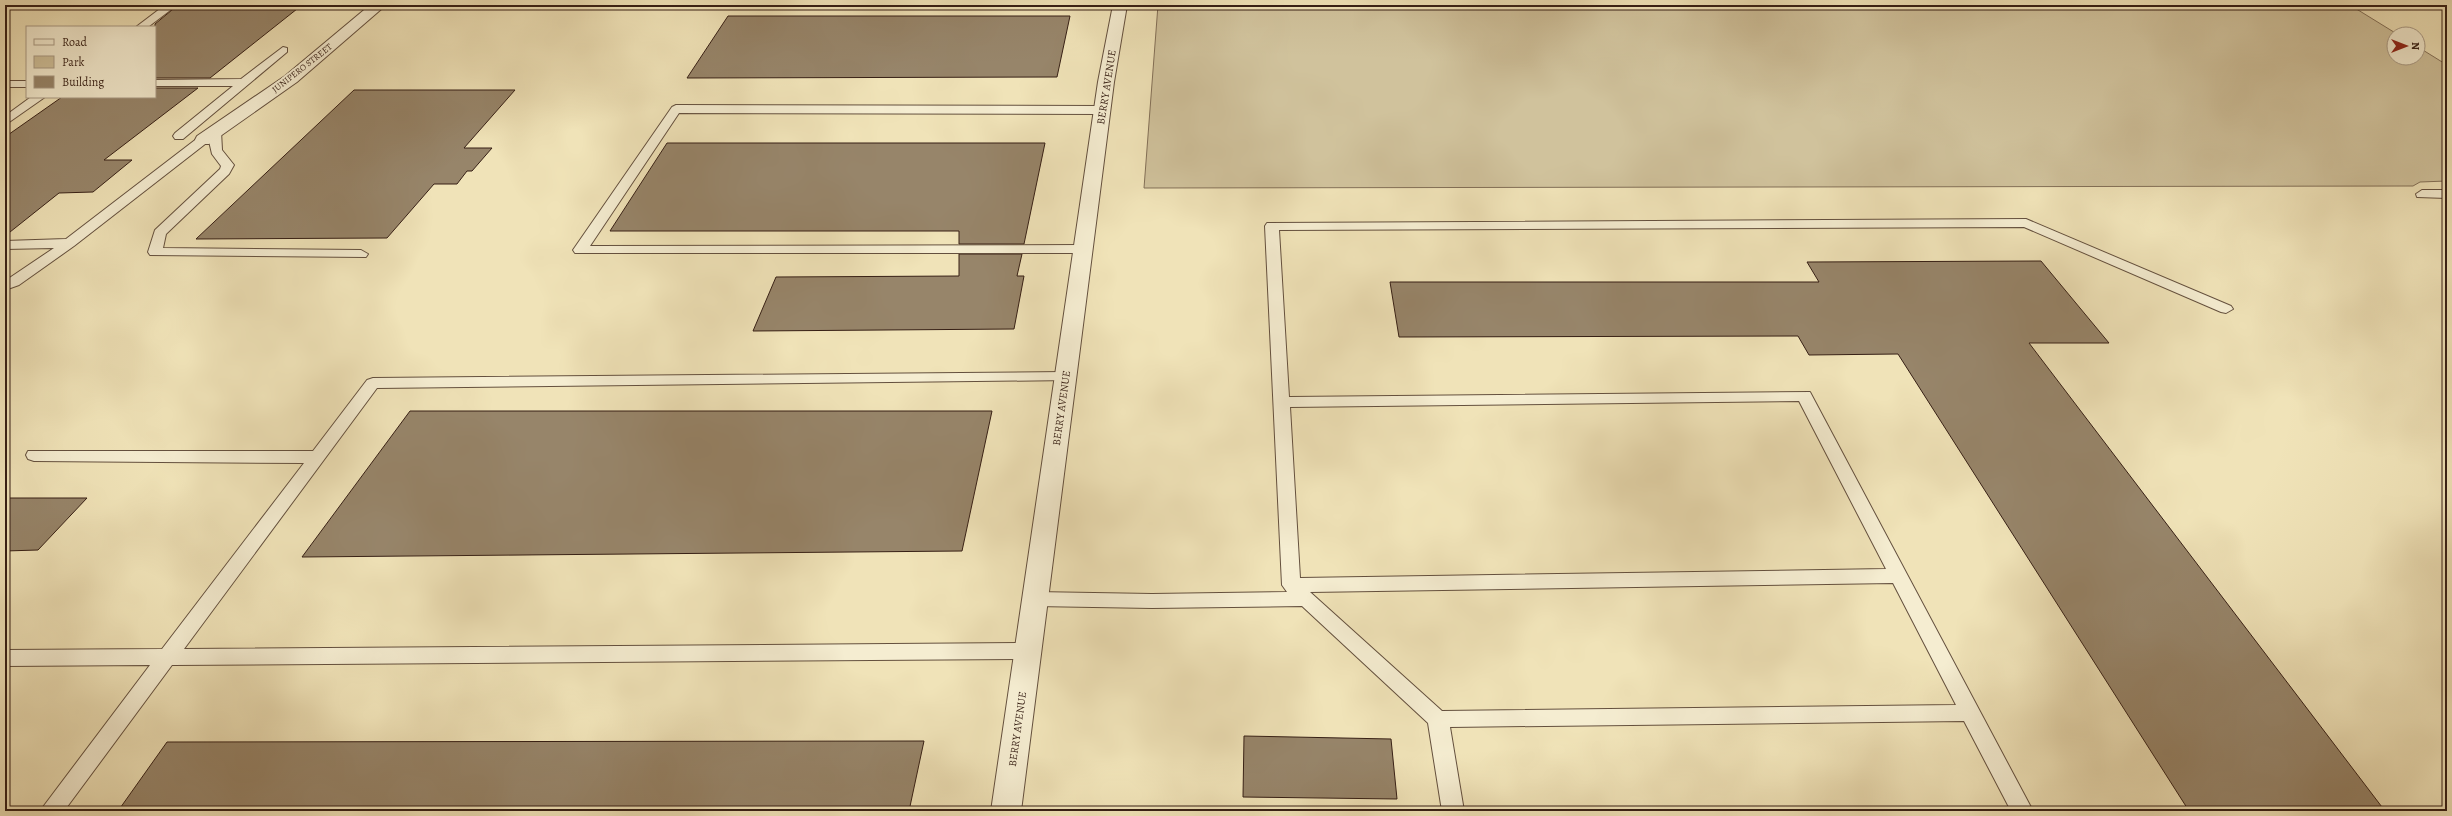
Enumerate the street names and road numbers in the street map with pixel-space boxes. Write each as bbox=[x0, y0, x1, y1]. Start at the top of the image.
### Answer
street label: JUNIPERO STREET bbox=[269, 41, 335, 95]
street label: BERRY AVENUE bbox=[1093, 49, 1120, 126]
street label: BERRY AVENUE bbox=[1049, 370, 1074, 447]
street label: BERRY AVENUE bbox=[1005, 691, 1030, 768]

